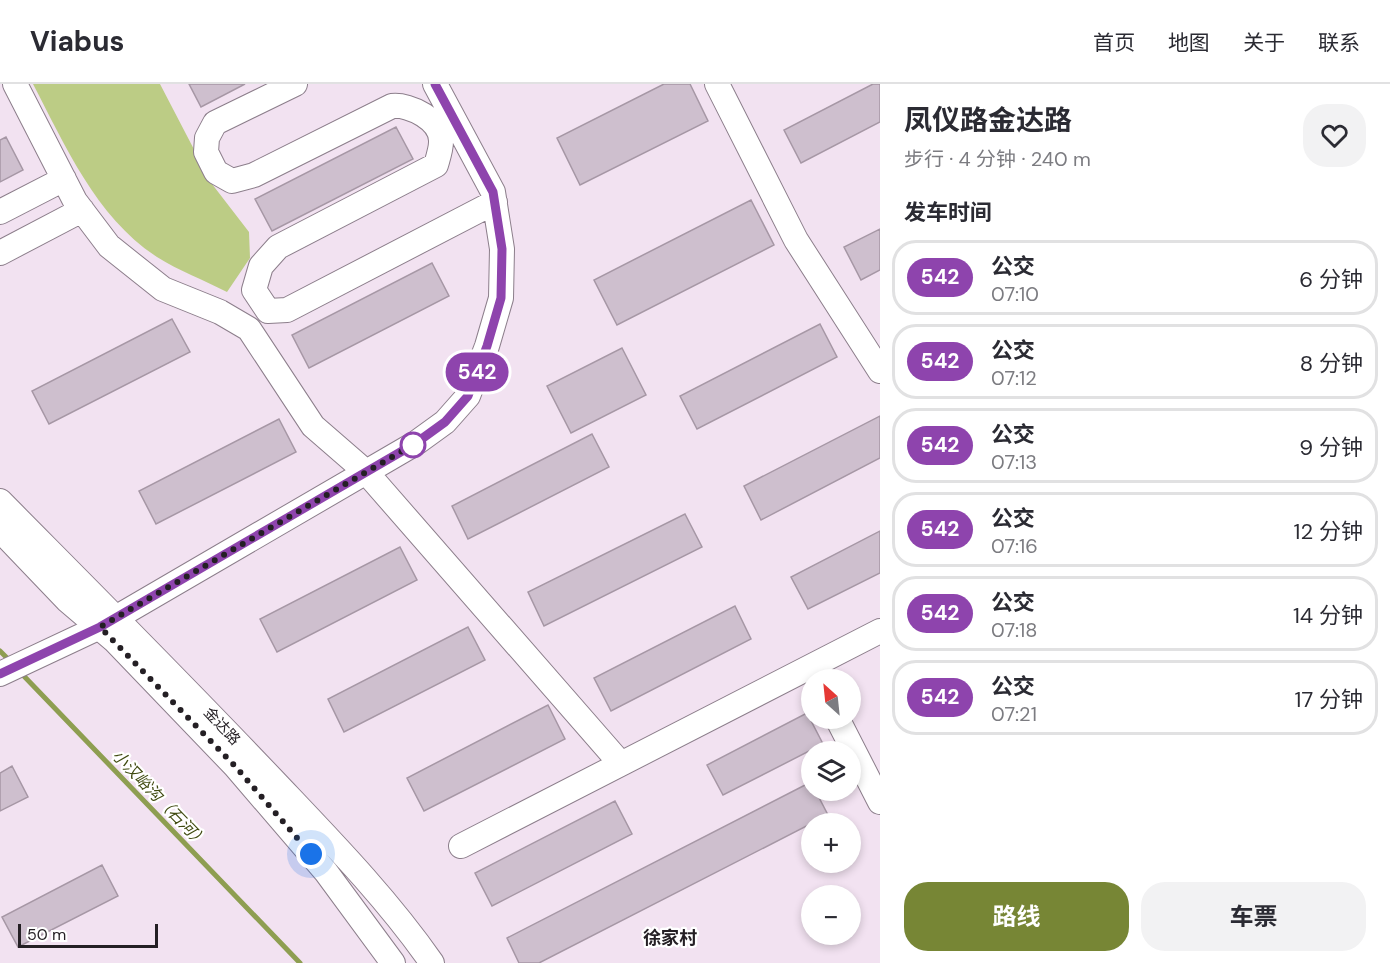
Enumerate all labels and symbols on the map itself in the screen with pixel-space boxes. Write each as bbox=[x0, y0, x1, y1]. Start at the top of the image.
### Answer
line badge: 542 bbox=[442, 352, 512, 392]
unlabelled marker bbox=[400, 432, 426, 458]
north arrow bbox=[801, 669, 861, 729]
street label: 金达路 bbox=[199, 703, 245, 749]
water label: 小汉峪沟（石河） bbox=[108, 745, 212, 852]
your location bbox=[296, 839, 326, 869]
scale bar bbox=[18, 921, 158, 948]
district label: 徐家村 bbox=[643, 926, 697, 950]

